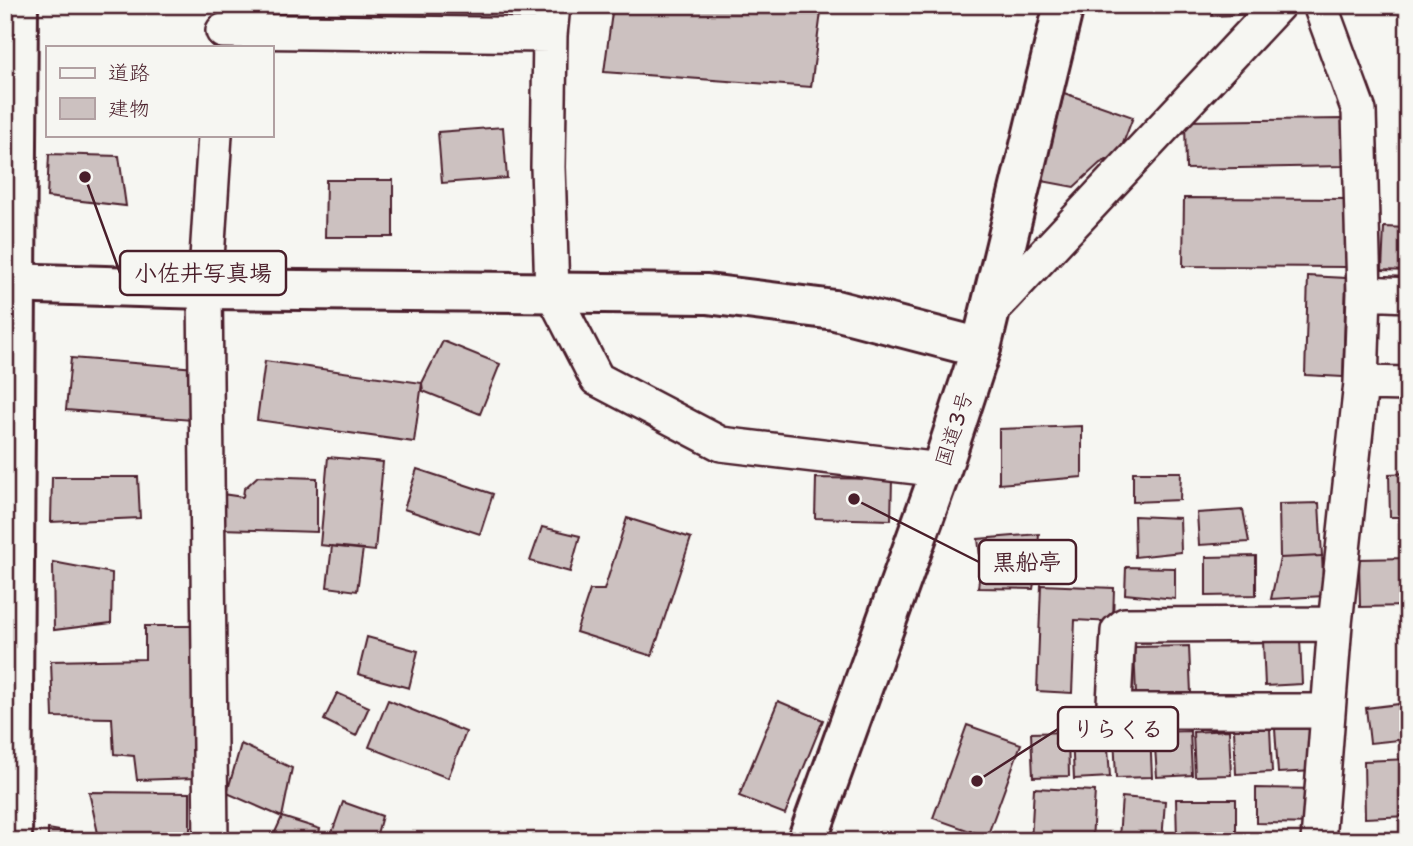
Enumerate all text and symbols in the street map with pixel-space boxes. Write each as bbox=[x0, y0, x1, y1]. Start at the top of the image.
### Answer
legend bbox=[46, 46, 273, 136]
text: 道路 bbox=[108, 59, 150, 87]
text: 建物 bbox=[108, 95, 150, 123]
callout: 小佐井写真場 bbox=[120, 251, 286, 295]
text: 小佐井写真場 bbox=[134, 258, 272, 288]
street label: 国道3号 bbox=[929, 388, 979, 470]
callout: 黒船亭 bbox=[979, 540, 1076, 584]
text: 黒船亭 bbox=[993, 547, 1062, 577]
callout: りらくる bbox=[1058, 707, 1178, 751]
text: りらくる bbox=[1072, 714, 1164, 744]

